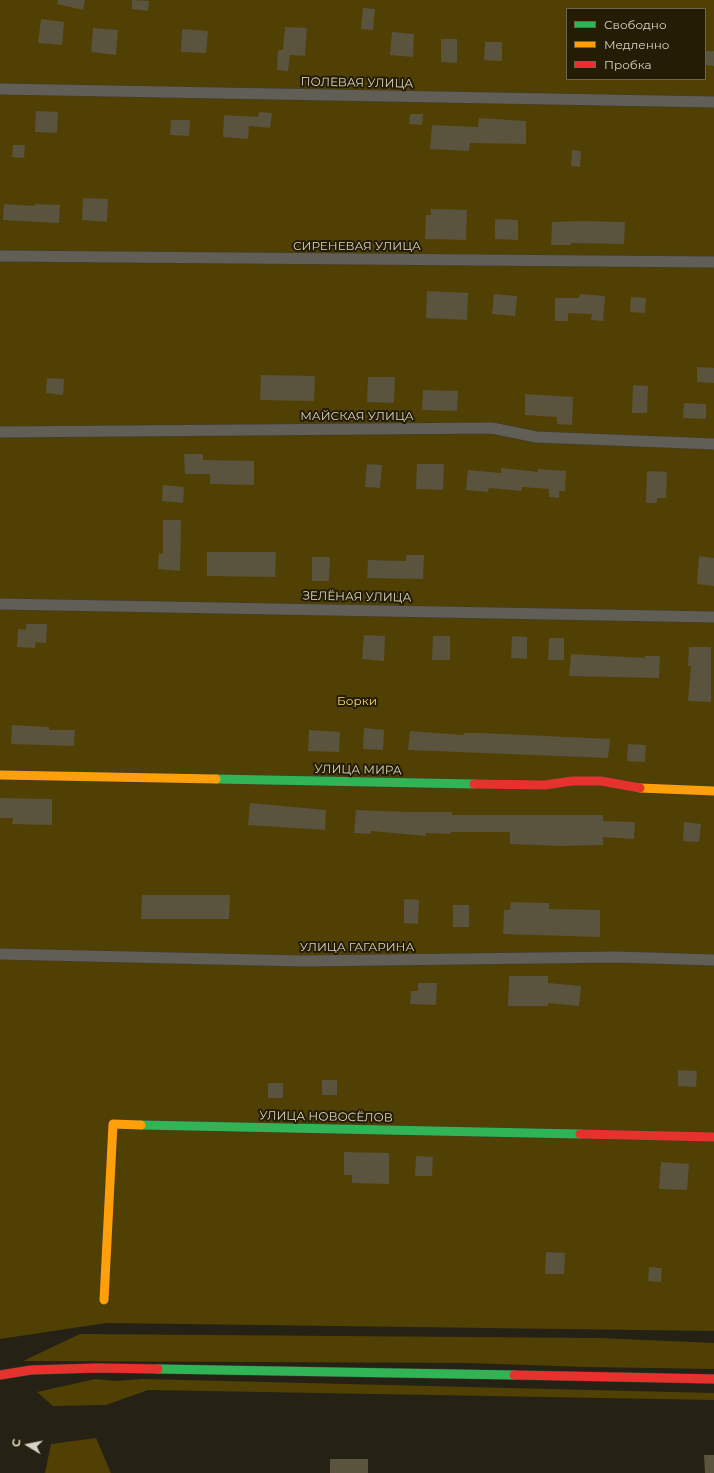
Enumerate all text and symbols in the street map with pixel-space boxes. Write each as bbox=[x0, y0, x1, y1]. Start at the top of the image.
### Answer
legend bbox=[566, 8, 706, 80]
text: Свободно bbox=[604, 17, 667, 32]
text: Медленно bbox=[604, 37, 669, 52]
text: Пробка bbox=[604, 57, 652, 72]
street label: ПОЛЕВАЯ УЛИЦА bbox=[301, 75, 413, 91]
street label: СИРЕНЕВАЯ УЛИЦА bbox=[293, 239, 421, 253]
street label: МАЙСКАЯ УЛИЦА bbox=[300, 409, 414, 423]
street label: ЗЕЛЁНАЯ УЛИЦА bbox=[302, 589, 412, 605]
park label: Борки bbox=[337, 694, 377, 708]
street label: УЛИЦА МИРА bbox=[314, 762, 402, 778]
street label: УЛИЦА ГАГАРИНА bbox=[300, 940, 414, 954]
street label: УЛИЦА НОВОСЁЛОВ bbox=[259, 1109, 393, 1125]
north arrow bbox=[8, 1425, 48, 1465]
text: С bbox=[9, 1438, 24, 1448]

